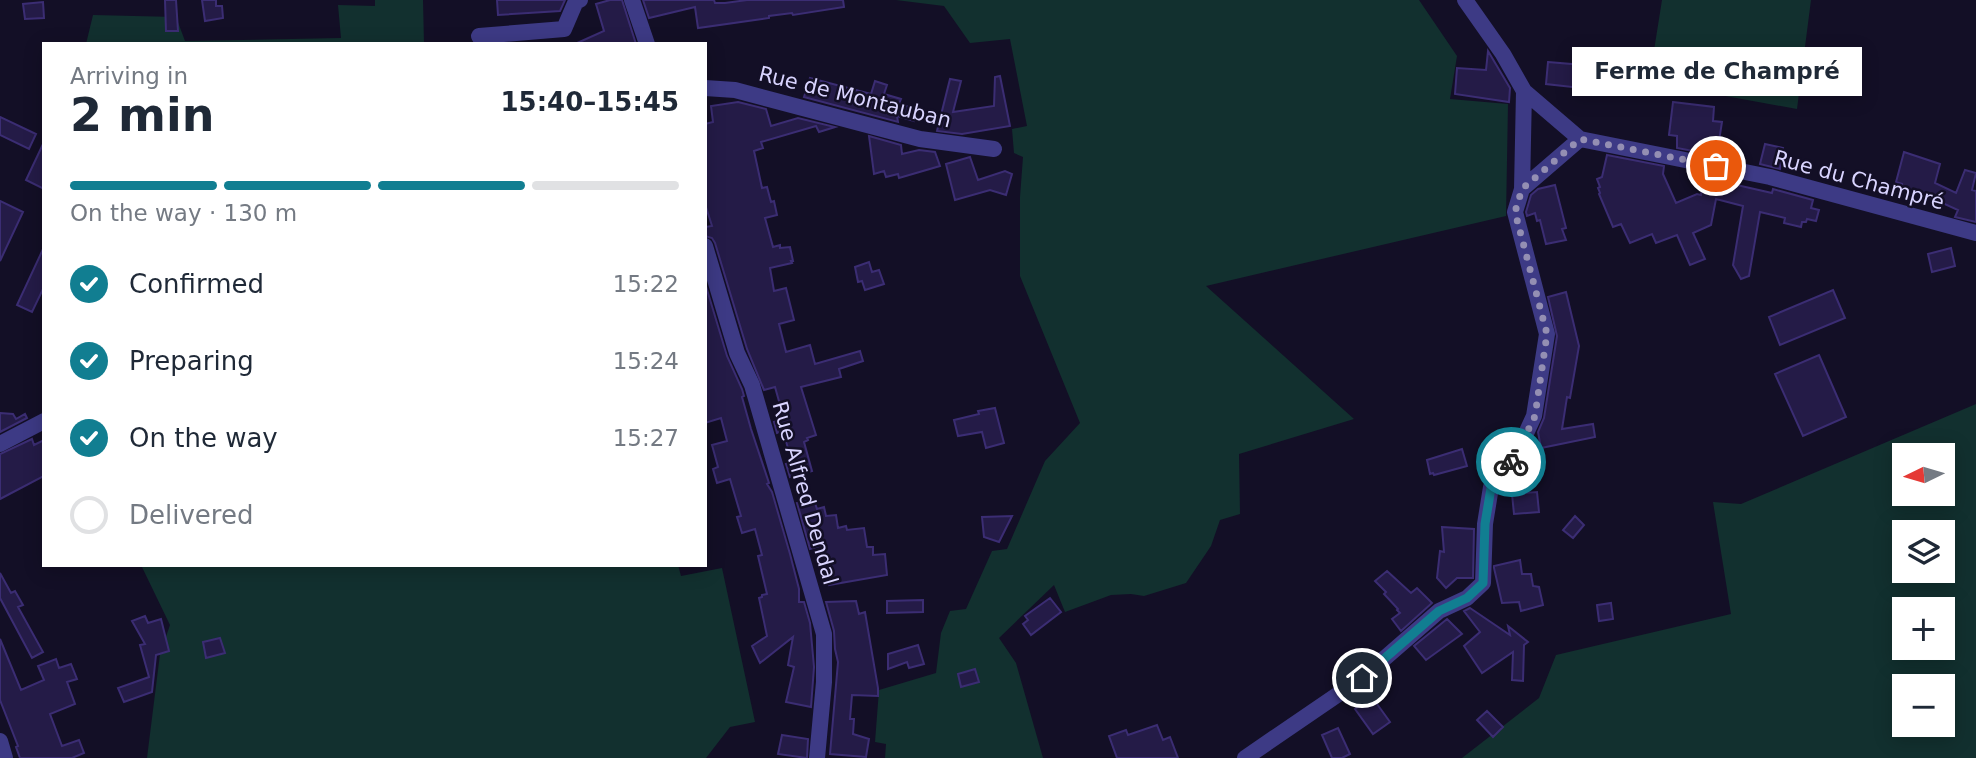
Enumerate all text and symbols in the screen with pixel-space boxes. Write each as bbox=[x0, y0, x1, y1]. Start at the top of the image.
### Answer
callout: Ferme de Champré bbox=[1571, 47, 1861, 96]
text: Ferme de Champré bbox=[1594, 58, 1840, 84]
street label: Rue de Montauban bbox=[756, 61, 954, 133]
text: Arriving in bbox=[70, 63, 188, 89]
text: 15:40–15:45 bbox=[500, 87, 679, 117]
text: 2 min bbox=[70, 88, 214, 142]
pin bbox=[1686, 136, 1746, 196]
street label: Rue du Champré bbox=[1771, 146, 1947, 214]
icon: bag bbox=[1697, 147, 1735, 185]
text: On the way · 130 m bbox=[70, 200, 297, 226]
icon: check bbox=[70, 265, 108, 303]
text: Confirmed bbox=[129, 269, 264, 299]
text: 15:22 bbox=[613, 271, 679, 297]
icon: check bbox=[70, 342, 108, 380]
text: Preparing bbox=[129, 346, 254, 376]
text: 15:24 bbox=[613, 348, 679, 374]
street label: Rue Alfred Dendal bbox=[767, 399, 843, 587]
icon: check bbox=[70, 419, 108, 457]
text: On the way bbox=[129, 423, 278, 453]
text: 15:27 bbox=[613, 425, 679, 451]
courier bbox=[1476, 427, 1546, 497]
icon: bike bbox=[1492, 443, 1530, 481]
north arrow bbox=[1892, 443, 1955, 506]
map controls bbox=[1892, 443, 1955, 737]
text: Delivered bbox=[129, 500, 253, 530]
button: layers bbox=[1892, 520, 1955, 583]
button: + bbox=[1892, 597, 1955, 660]
pin bbox=[1332, 648, 1392, 708]
icon: home bbox=[1343, 659, 1381, 697]
button: − bbox=[1892, 674, 1955, 737]

